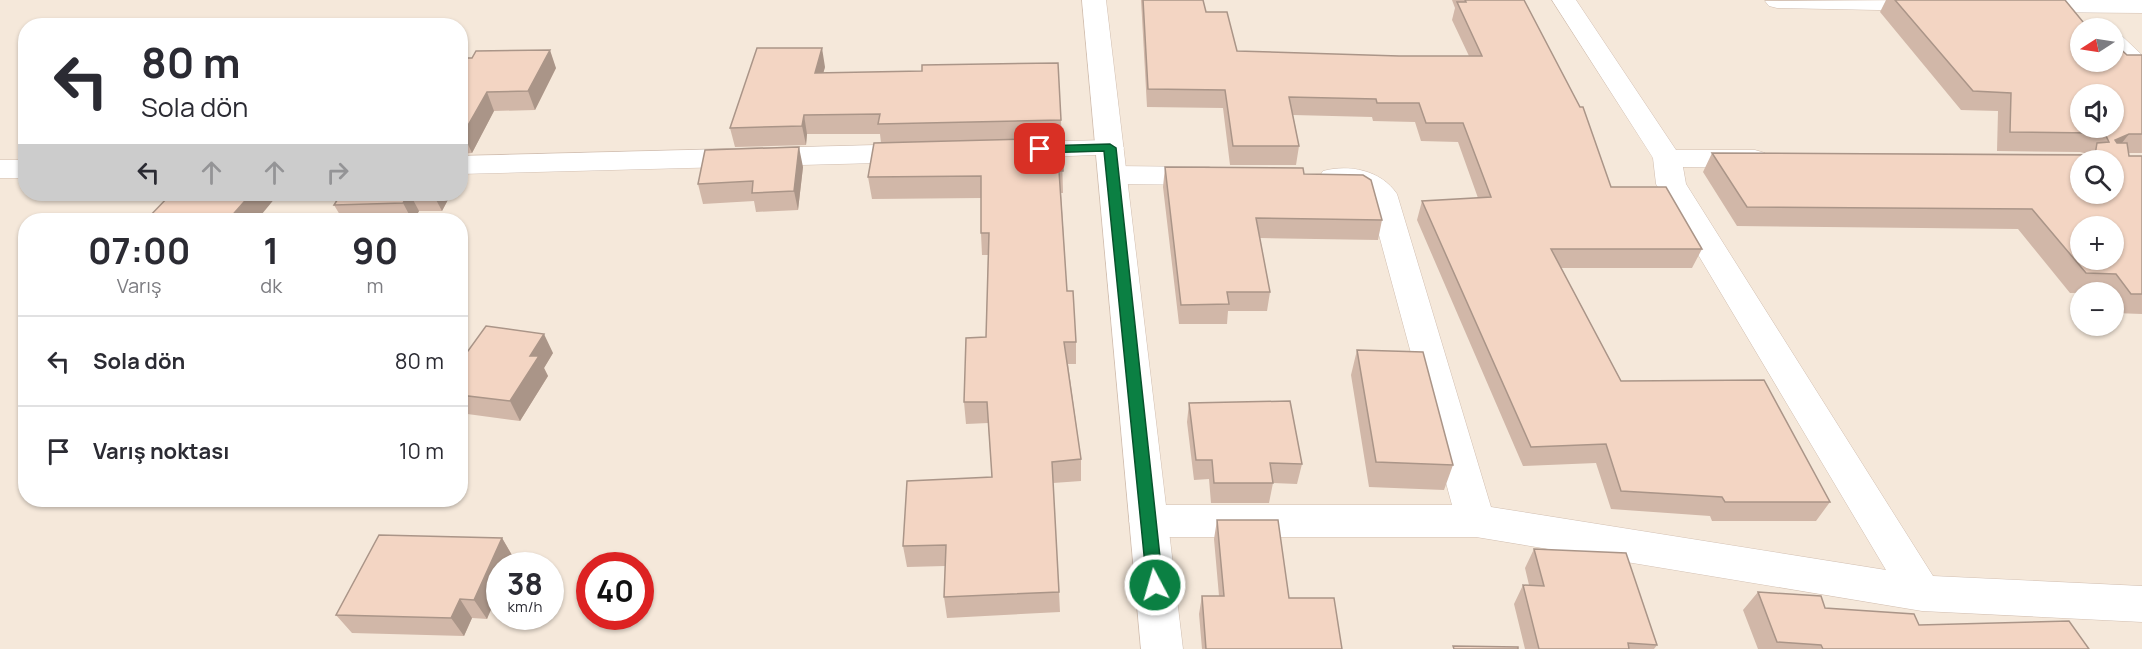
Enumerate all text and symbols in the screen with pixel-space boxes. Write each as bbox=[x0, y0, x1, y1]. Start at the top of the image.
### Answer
north arrow bbox=[2070, 18, 2124, 72]
map controls bbox=[2070, 18, 2124, 336]
text: 80 m bbox=[141, 33, 241, 91]
icon: left bbox=[42, 42, 120, 120]
button: sound bbox=[2070, 84, 2124, 138]
text: Sola dön bbox=[141, 88, 248, 125]
pin bbox=[1014, 123, 1065, 174]
icon: arrive bbox=[1023, 132, 1056, 165]
button: search bbox=[2070, 150, 2124, 204]
icon: left bbox=[132, 156, 165, 189]
icon: ahead bbox=[195, 156, 228, 189]
icon: ahead bbox=[258, 156, 291, 189]
icon: right bbox=[321, 156, 354, 189]
button: + bbox=[2070, 216, 2124, 270]
text: 07:00 bbox=[88, 226, 190, 275]
text: 1 bbox=[263, 226, 279, 275]
text: 90 bbox=[352, 226, 398, 275]
text: Varış bbox=[117, 272, 162, 299]
text: dk bbox=[260, 272, 282, 299]
text: m bbox=[367, 272, 384, 299]
button: − bbox=[2070, 282, 2124, 336]
icon: left bbox=[42, 345, 75, 378]
text: Sola dön bbox=[93, 346, 185, 376]
text: 80 m bbox=[395, 346, 444, 376]
icon: arrive bbox=[42, 435, 75, 468]
text: Varış noktası bbox=[93, 436, 229, 466]
text: 10 m bbox=[399, 436, 444, 466]
speed limit sign: 40 bbox=[576, 552, 654, 630]
position arrow bbox=[1123, 553, 1187, 617]
text: 38 bbox=[507, 563, 543, 604]
text: km/h bbox=[508, 596, 542, 617]

